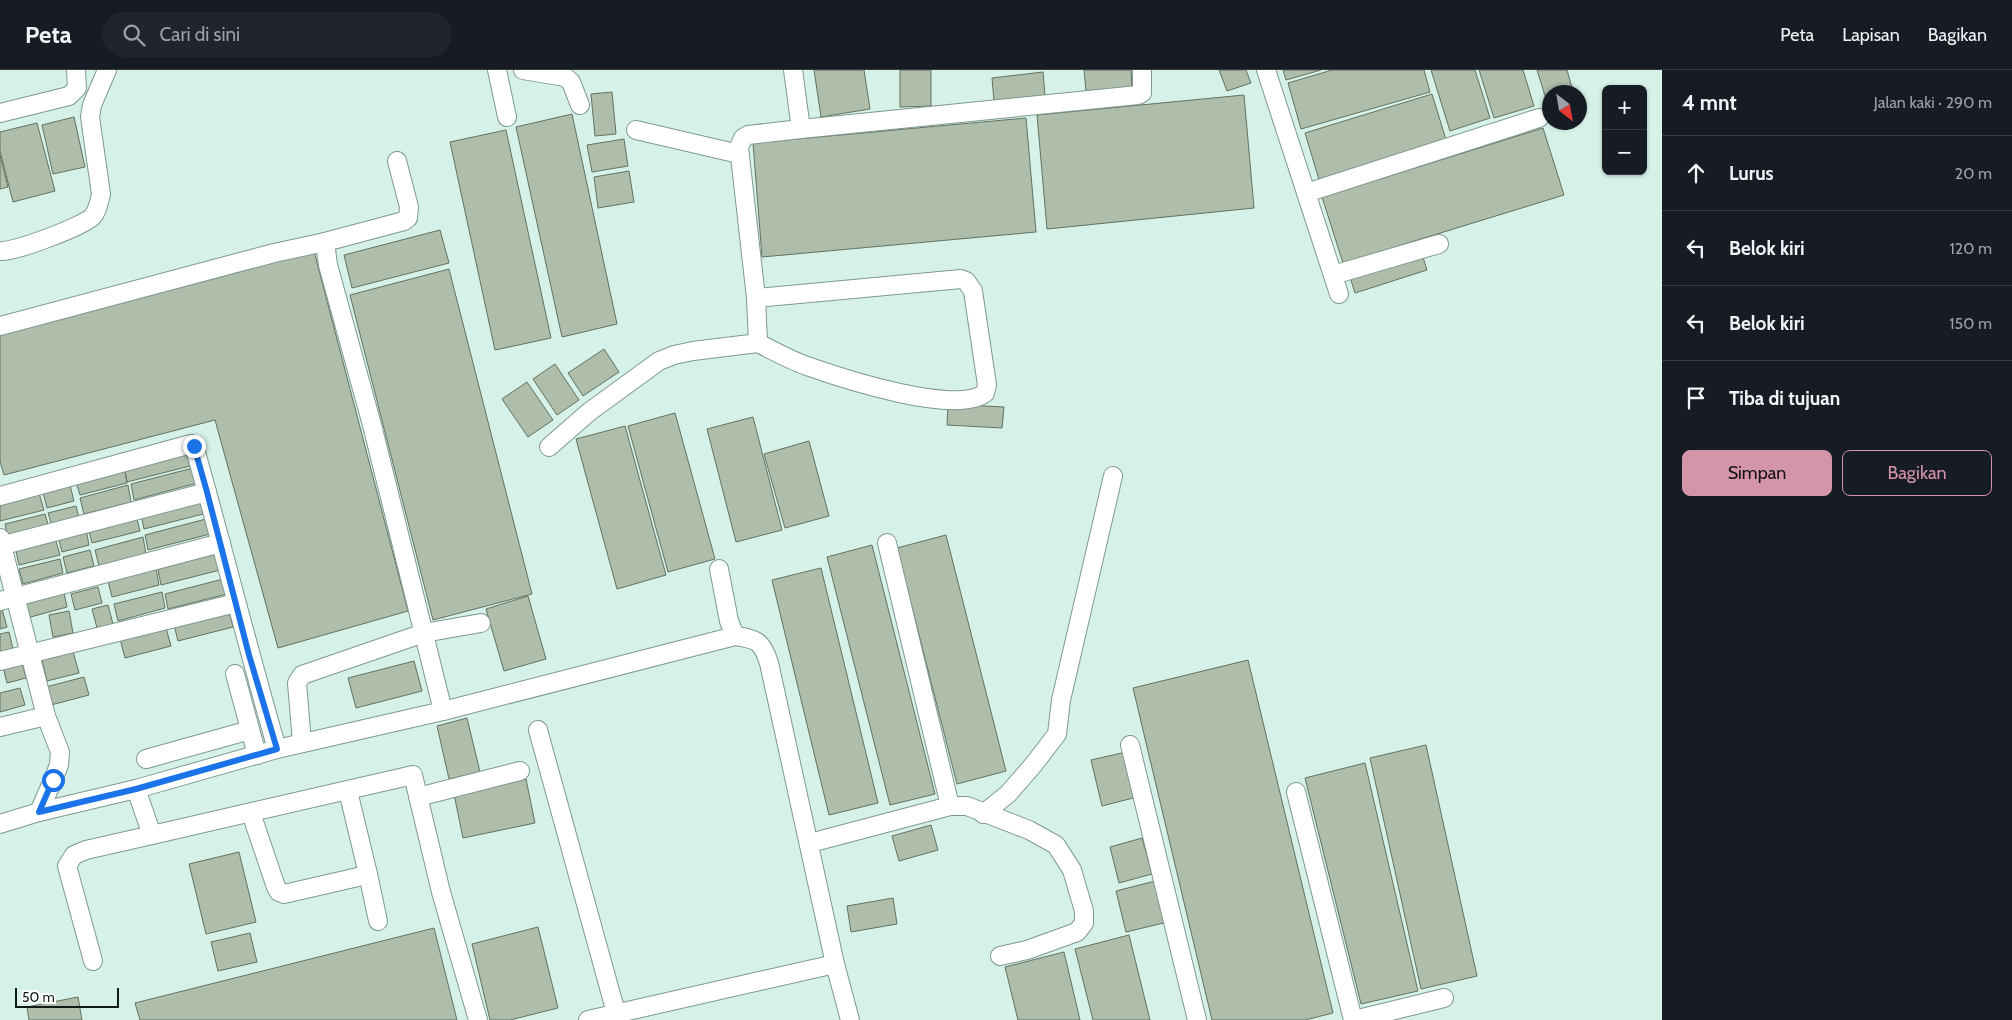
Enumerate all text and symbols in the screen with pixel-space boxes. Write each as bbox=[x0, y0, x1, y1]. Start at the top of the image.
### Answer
search box bbox=[102, 12, 452, 57]
text: Peta bbox=[25, 20, 72, 49]
icon: search bbox=[120, 21, 148, 49]
text: Cari di sini bbox=[160, 23, 240, 46]
text: Peta bbox=[1780, 24, 1814, 46]
text: Lapisan bbox=[1842, 24, 1900, 46]
text: Bagikan bbox=[1928, 24, 1987, 46]
north arrow bbox=[1542, 85, 1587, 130]
map controls bbox=[1602, 85, 1647, 175]
button: + bbox=[1602, 85, 1647, 130]
text: 4 mnt bbox=[1682, 90, 1737, 115]
text: Jalan kaki · 290 m bbox=[1874, 93, 1992, 112]
button: − bbox=[1602, 130, 1647, 175]
icon: ahead bbox=[1682, 159, 1710, 187]
text: Lurus bbox=[1729, 162, 1774, 185]
text: 20 m bbox=[1955, 164, 1992, 183]
icon: left bbox=[1682, 234, 1710, 262]
text: Belok kiri bbox=[1729, 237, 1805, 260]
text: 120 m bbox=[1950, 239, 1992, 258]
icon: left bbox=[1682, 309, 1710, 337]
text: Belok kiri bbox=[1729, 312, 1805, 335]
text: 150 m bbox=[1949, 314, 1992, 333]
icon: arrive bbox=[1682, 384, 1710, 412]
text: Tiba di tujuan bbox=[1729, 387, 1840, 410]
route end bbox=[183, 435, 206, 458]
button: Simpan bbox=[1682, 450, 1832, 496]
button: Bagikan bbox=[1842, 450, 1992, 496]
route start bbox=[42, 769, 65, 792]
scale bar bbox=[15, 985, 119, 1008]
text: 50 m bbox=[22, 988, 55, 1006]

